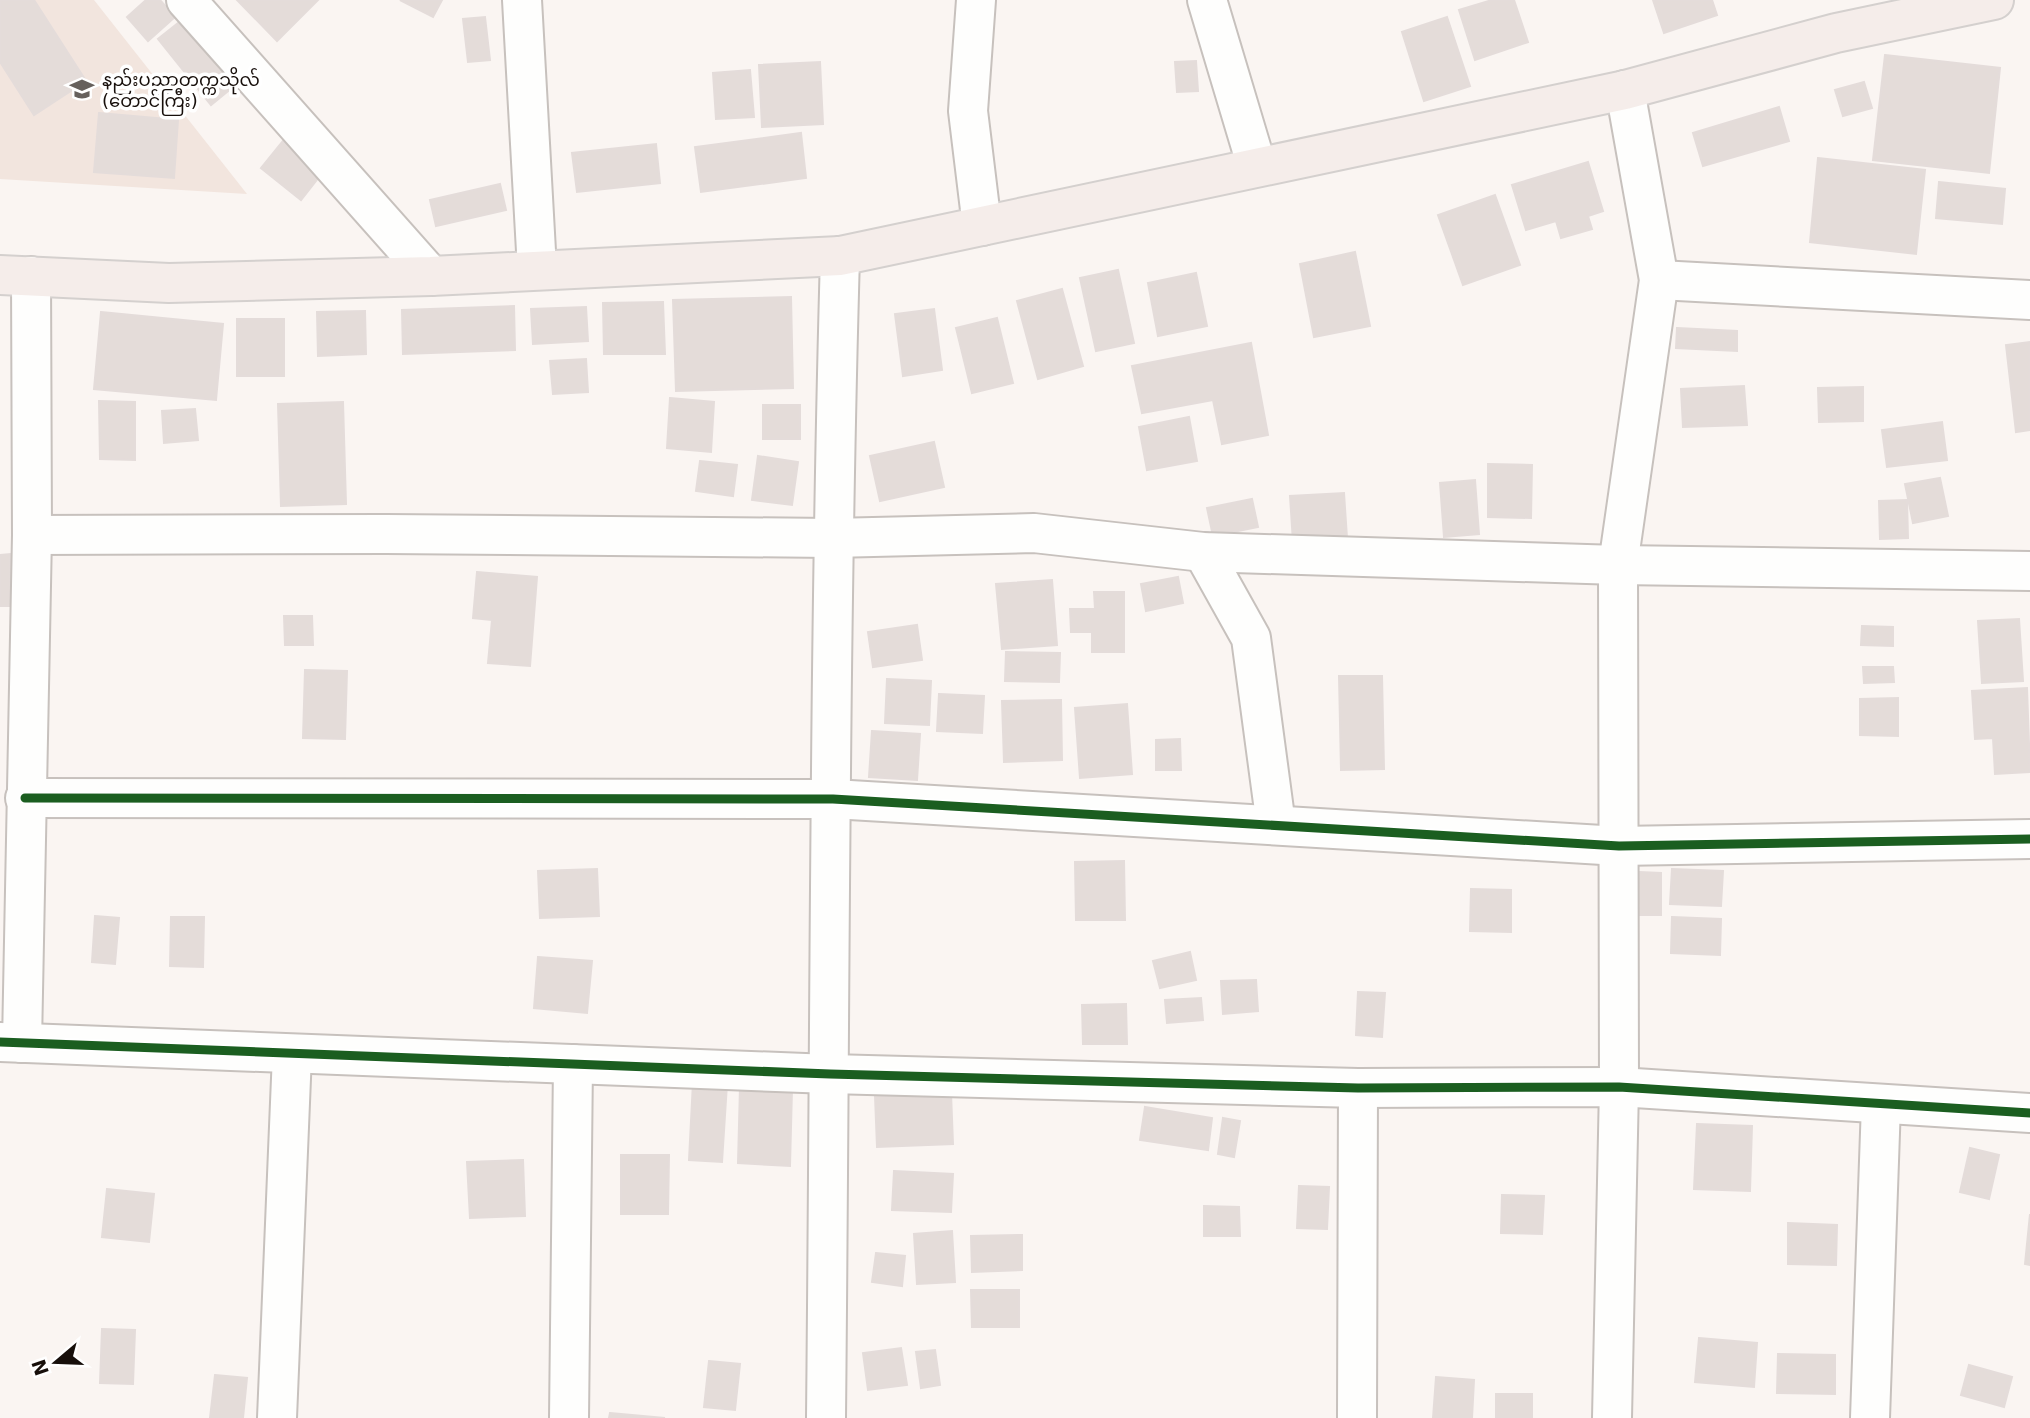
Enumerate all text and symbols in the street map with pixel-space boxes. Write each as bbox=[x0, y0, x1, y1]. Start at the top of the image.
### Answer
place label: နည်းပညာတက္ကသိုလ် (တောင်ကြီး) bbox=[102, 66, 260, 116]
school or university icon: နည်းပညာတက္ကသိုလ် (တောင်ကြီး) bbox=[68, 75, 96, 103]
north arrow bbox=[21, 1327, 91, 1397]
text: N bbox=[27, 1356, 53, 1379]

